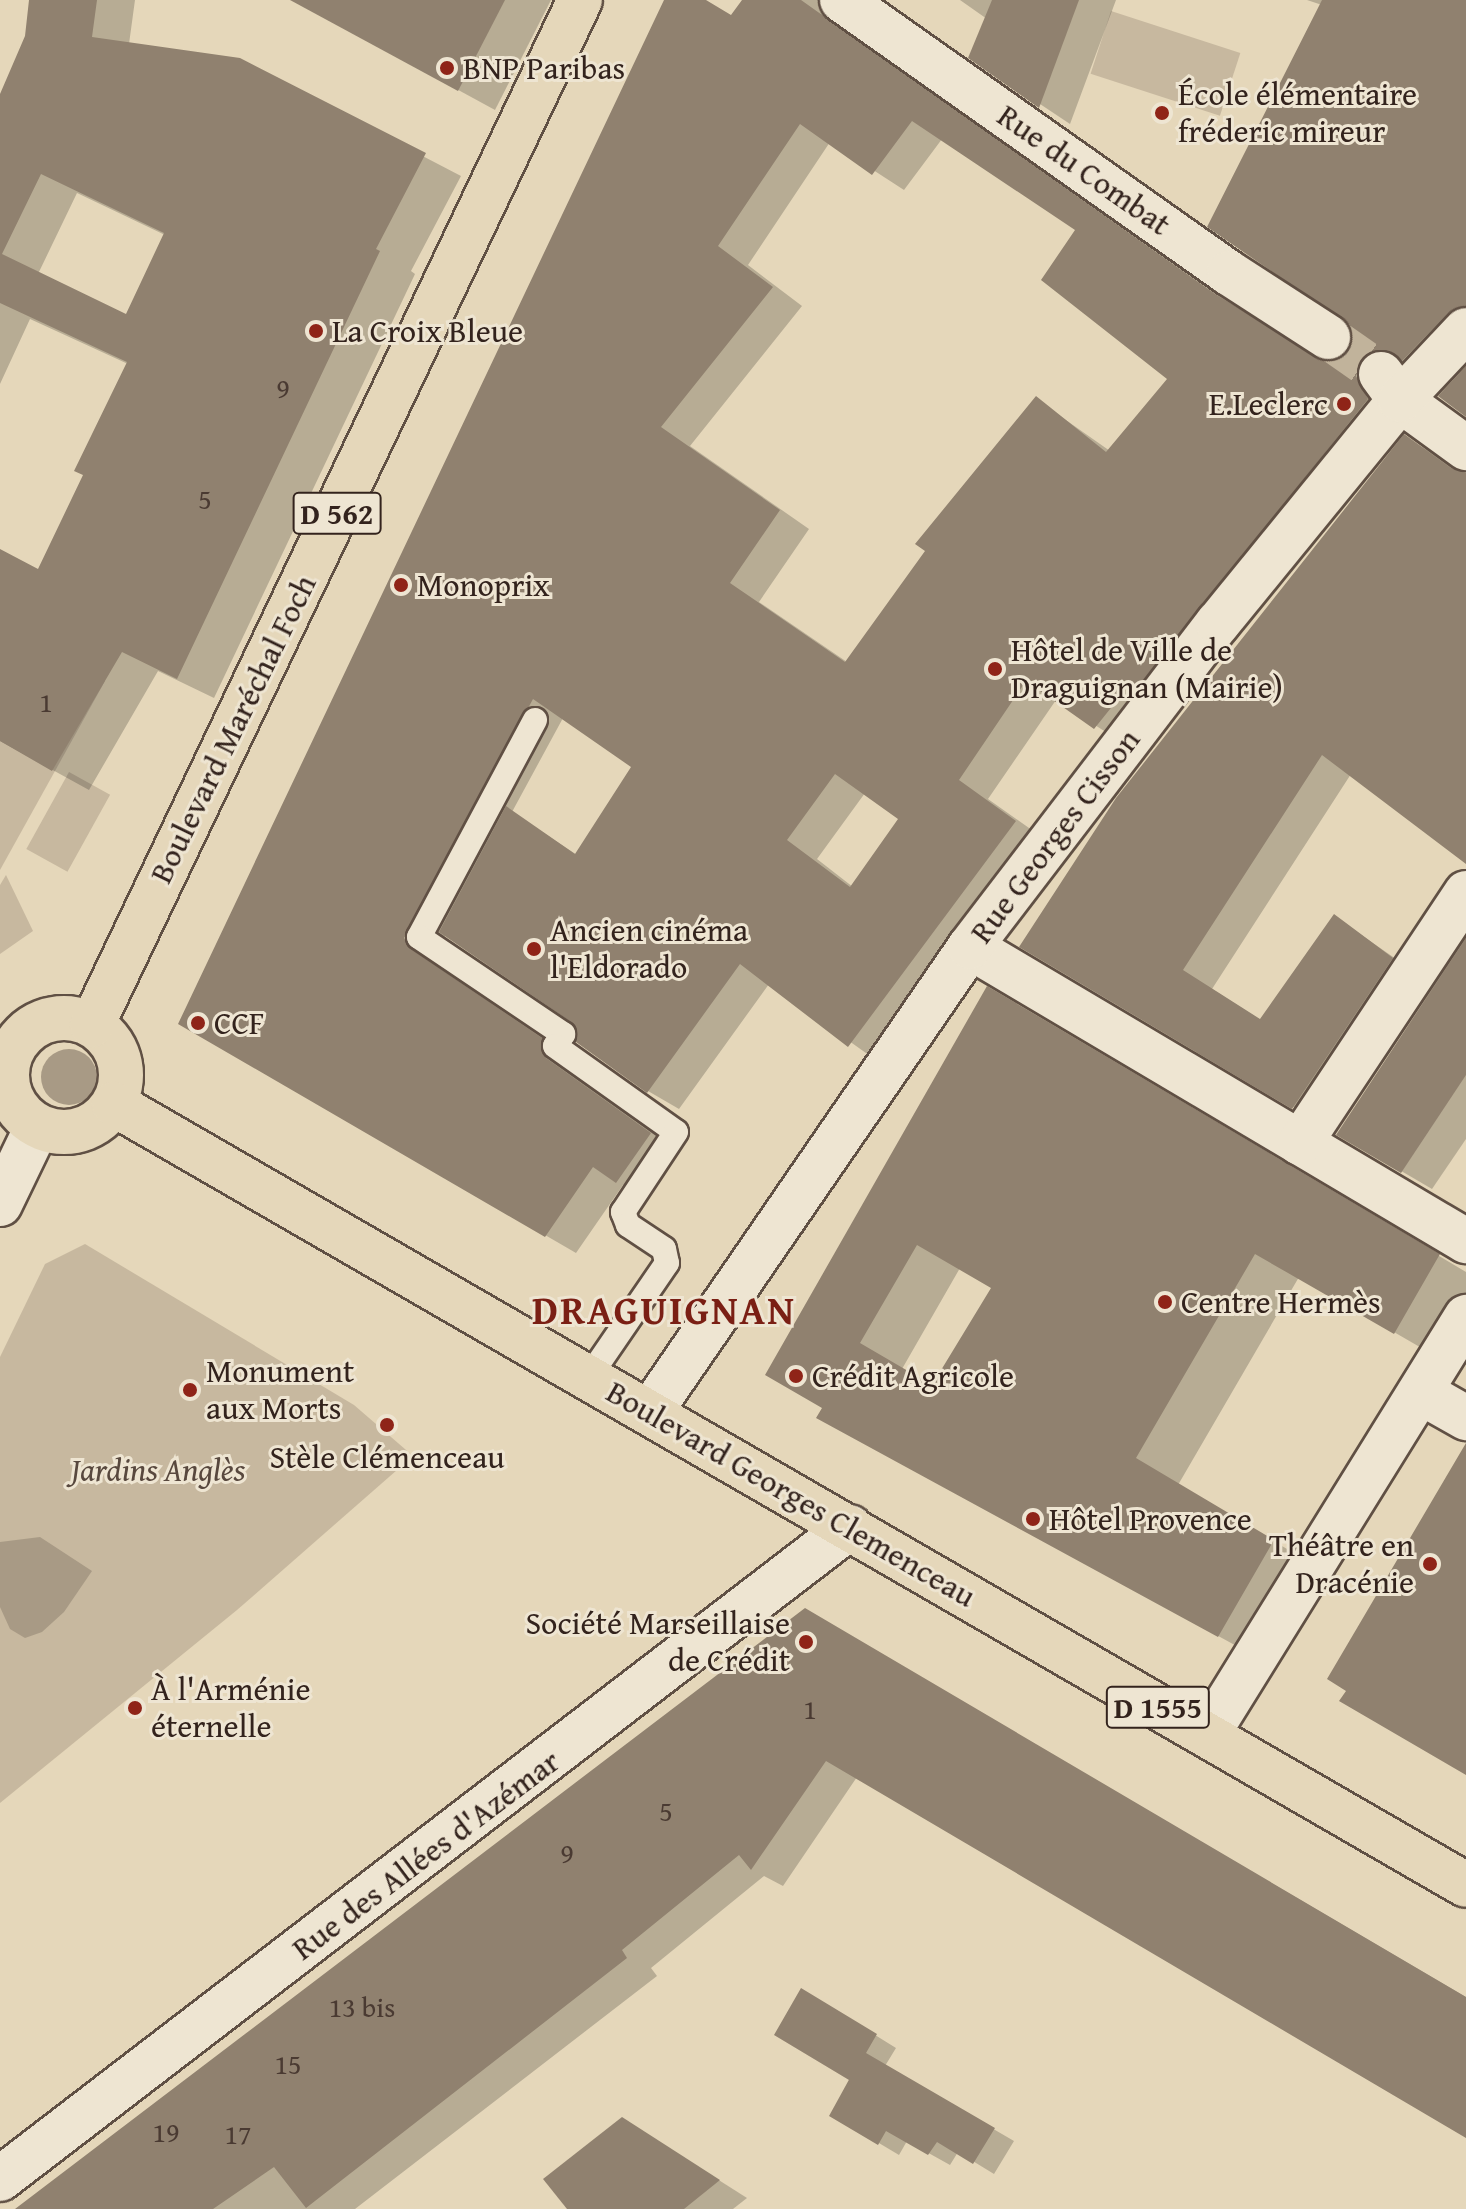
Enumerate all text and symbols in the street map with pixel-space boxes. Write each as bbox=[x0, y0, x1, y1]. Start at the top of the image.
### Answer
place label: BNP Paribas bbox=[463, 49, 625, 87]
marker: BNP Paribas bbox=[438, 59, 456, 77]
place label: École élémentaire fréderic mireur bbox=[1178, 76, 1417, 151]
street label: Rue du Combat bbox=[990, 96, 1178, 244]
marker: École élémentaire fréderic mireur bbox=[1153, 104, 1171, 122]
place label: La Croix Bleue bbox=[332, 312, 523, 350]
marker: La Croix Bleue bbox=[307, 322, 325, 340]
house number: 9 bbox=[276, 371, 290, 405]
place label: E.Leclerc bbox=[1209, 385, 1328, 423]
marker: E.Leclerc bbox=[1335, 395, 1353, 413]
house number: 5 bbox=[198, 482, 212, 516]
road number: D 562 bbox=[291, 487, 383, 539]
place label: Monoprix bbox=[417, 566, 550, 604]
street label: Boulevard Maréchal Foch bbox=[142, 569, 324, 889]
marker: Monoprix bbox=[392, 576, 410, 594]
place label: Hôtel de Ville de Draguignan (Mairie) bbox=[1011, 632, 1283, 707]
marker: Hôtel de Ville de Draguignan (Mairie) bbox=[986, 660, 1004, 678]
house number: 1 bbox=[39, 685, 53, 719]
street label: Rue Georges Cisson bbox=[962, 721, 1148, 951]
place label: Ancien cinéma l'Eldorado bbox=[550, 912, 748, 987]
marker: Ancien cinéma l'Eldorado bbox=[525, 940, 543, 958]
place label: CCF bbox=[214, 1004, 264, 1042]
marker: CCF bbox=[189, 1014, 207, 1032]
place label: Centre Hermès bbox=[1181, 1283, 1381, 1321]
district label: DRAGUIGNAN bbox=[532, 1286, 796, 1334]
marker: Centre Hermès bbox=[1156, 1293, 1174, 1311]
place label: Monument aux Morts bbox=[206, 1353, 354, 1428]
place label: Crédit Agricole bbox=[812, 1357, 1014, 1395]
marker: Crédit Agricole bbox=[787, 1367, 805, 1385]
street label: Boulevard Georges Clemenceau bbox=[600, 1373, 982, 1615]
marker: Monument aux Morts bbox=[181, 1381, 199, 1399]
marker: Stèle Clémenceau bbox=[378, 1416, 396, 1434]
place label: Stèle Clémenceau bbox=[269, 1438, 505, 1476]
park label: Jardins Anglès bbox=[71, 1451, 245, 1489]
place label: Hôtel Provence bbox=[1049, 1500, 1252, 1538]
marker: Hôtel Provence bbox=[1024, 1510, 1042, 1528]
place label: Théâtre en Dracénie bbox=[1269, 1527, 1414, 1602]
marker: Théâtre en Dracénie bbox=[1421, 1555, 1439, 1573]
place label: Société Marseillaise de Crédit bbox=[525, 1605, 790, 1680]
marker: Société Marseillaise de Crédit bbox=[797, 1633, 815, 1651]
place label: À l'Arménie éternelle bbox=[151, 1671, 310, 1746]
road number: D 1555 bbox=[1104, 1681, 1212, 1733]
house number: 1 bbox=[803, 1692, 817, 1726]
marker: À l'Arménie éternelle bbox=[126, 1699, 144, 1717]
street label: Rue des Allées d'Azémar bbox=[285, 1742, 567, 1968]
house number: 5 bbox=[659, 1794, 673, 1828]
house number: 9 bbox=[560, 1836, 574, 1870]
house number: 13 bis bbox=[329, 1990, 395, 2024]
house number: 15 bbox=[275, 2047, 301, 2081]
house number: 19 bbox=[153, 2115, 179, 2149]
house number: 17 bbox=[225, 2117, 251, 2151]

